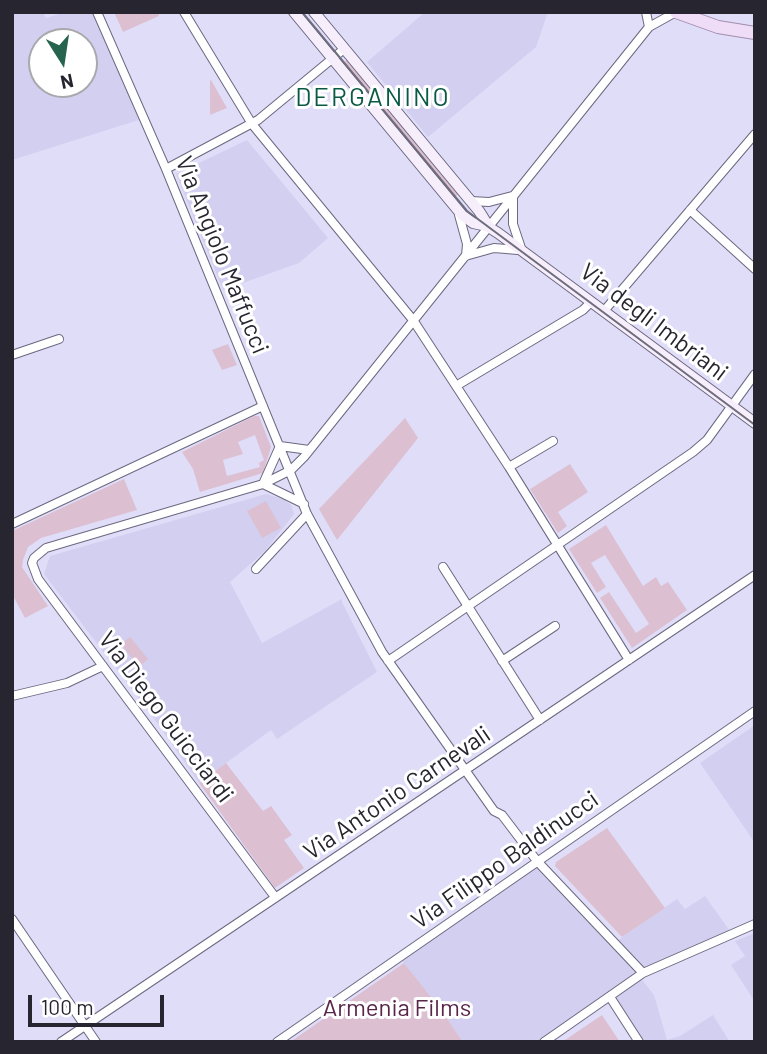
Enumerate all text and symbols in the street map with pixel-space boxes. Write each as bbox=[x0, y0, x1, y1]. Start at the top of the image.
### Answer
north arrow bbox=[28, 28, 98, 98]
text: N bbox=[58, 70, 76, 95]
district label: DERGANINO bbox=[296, 81, 450, 113]
street label: Via Angiolo Maffucci bbox=[169, 152, 275, 358]
street label: Via degli Imbriani bbox=[574, 257, 734, 387]
street label: Via Diego Guicciardi bbox=[92, 626, 240, 808]
street label: Via Antonio Carnevali bbox=[298, 720, 496, 866]
street label: Via Filippo Baldinucci bbox=[406, 785, 604, 935]
scale bar bbox=[32, 981, 168, 1025]
text: 100 m bbox=[41, 994, 94, 1019]
park label: Armenia Films bbox=[323, 994, 471, 1022]

